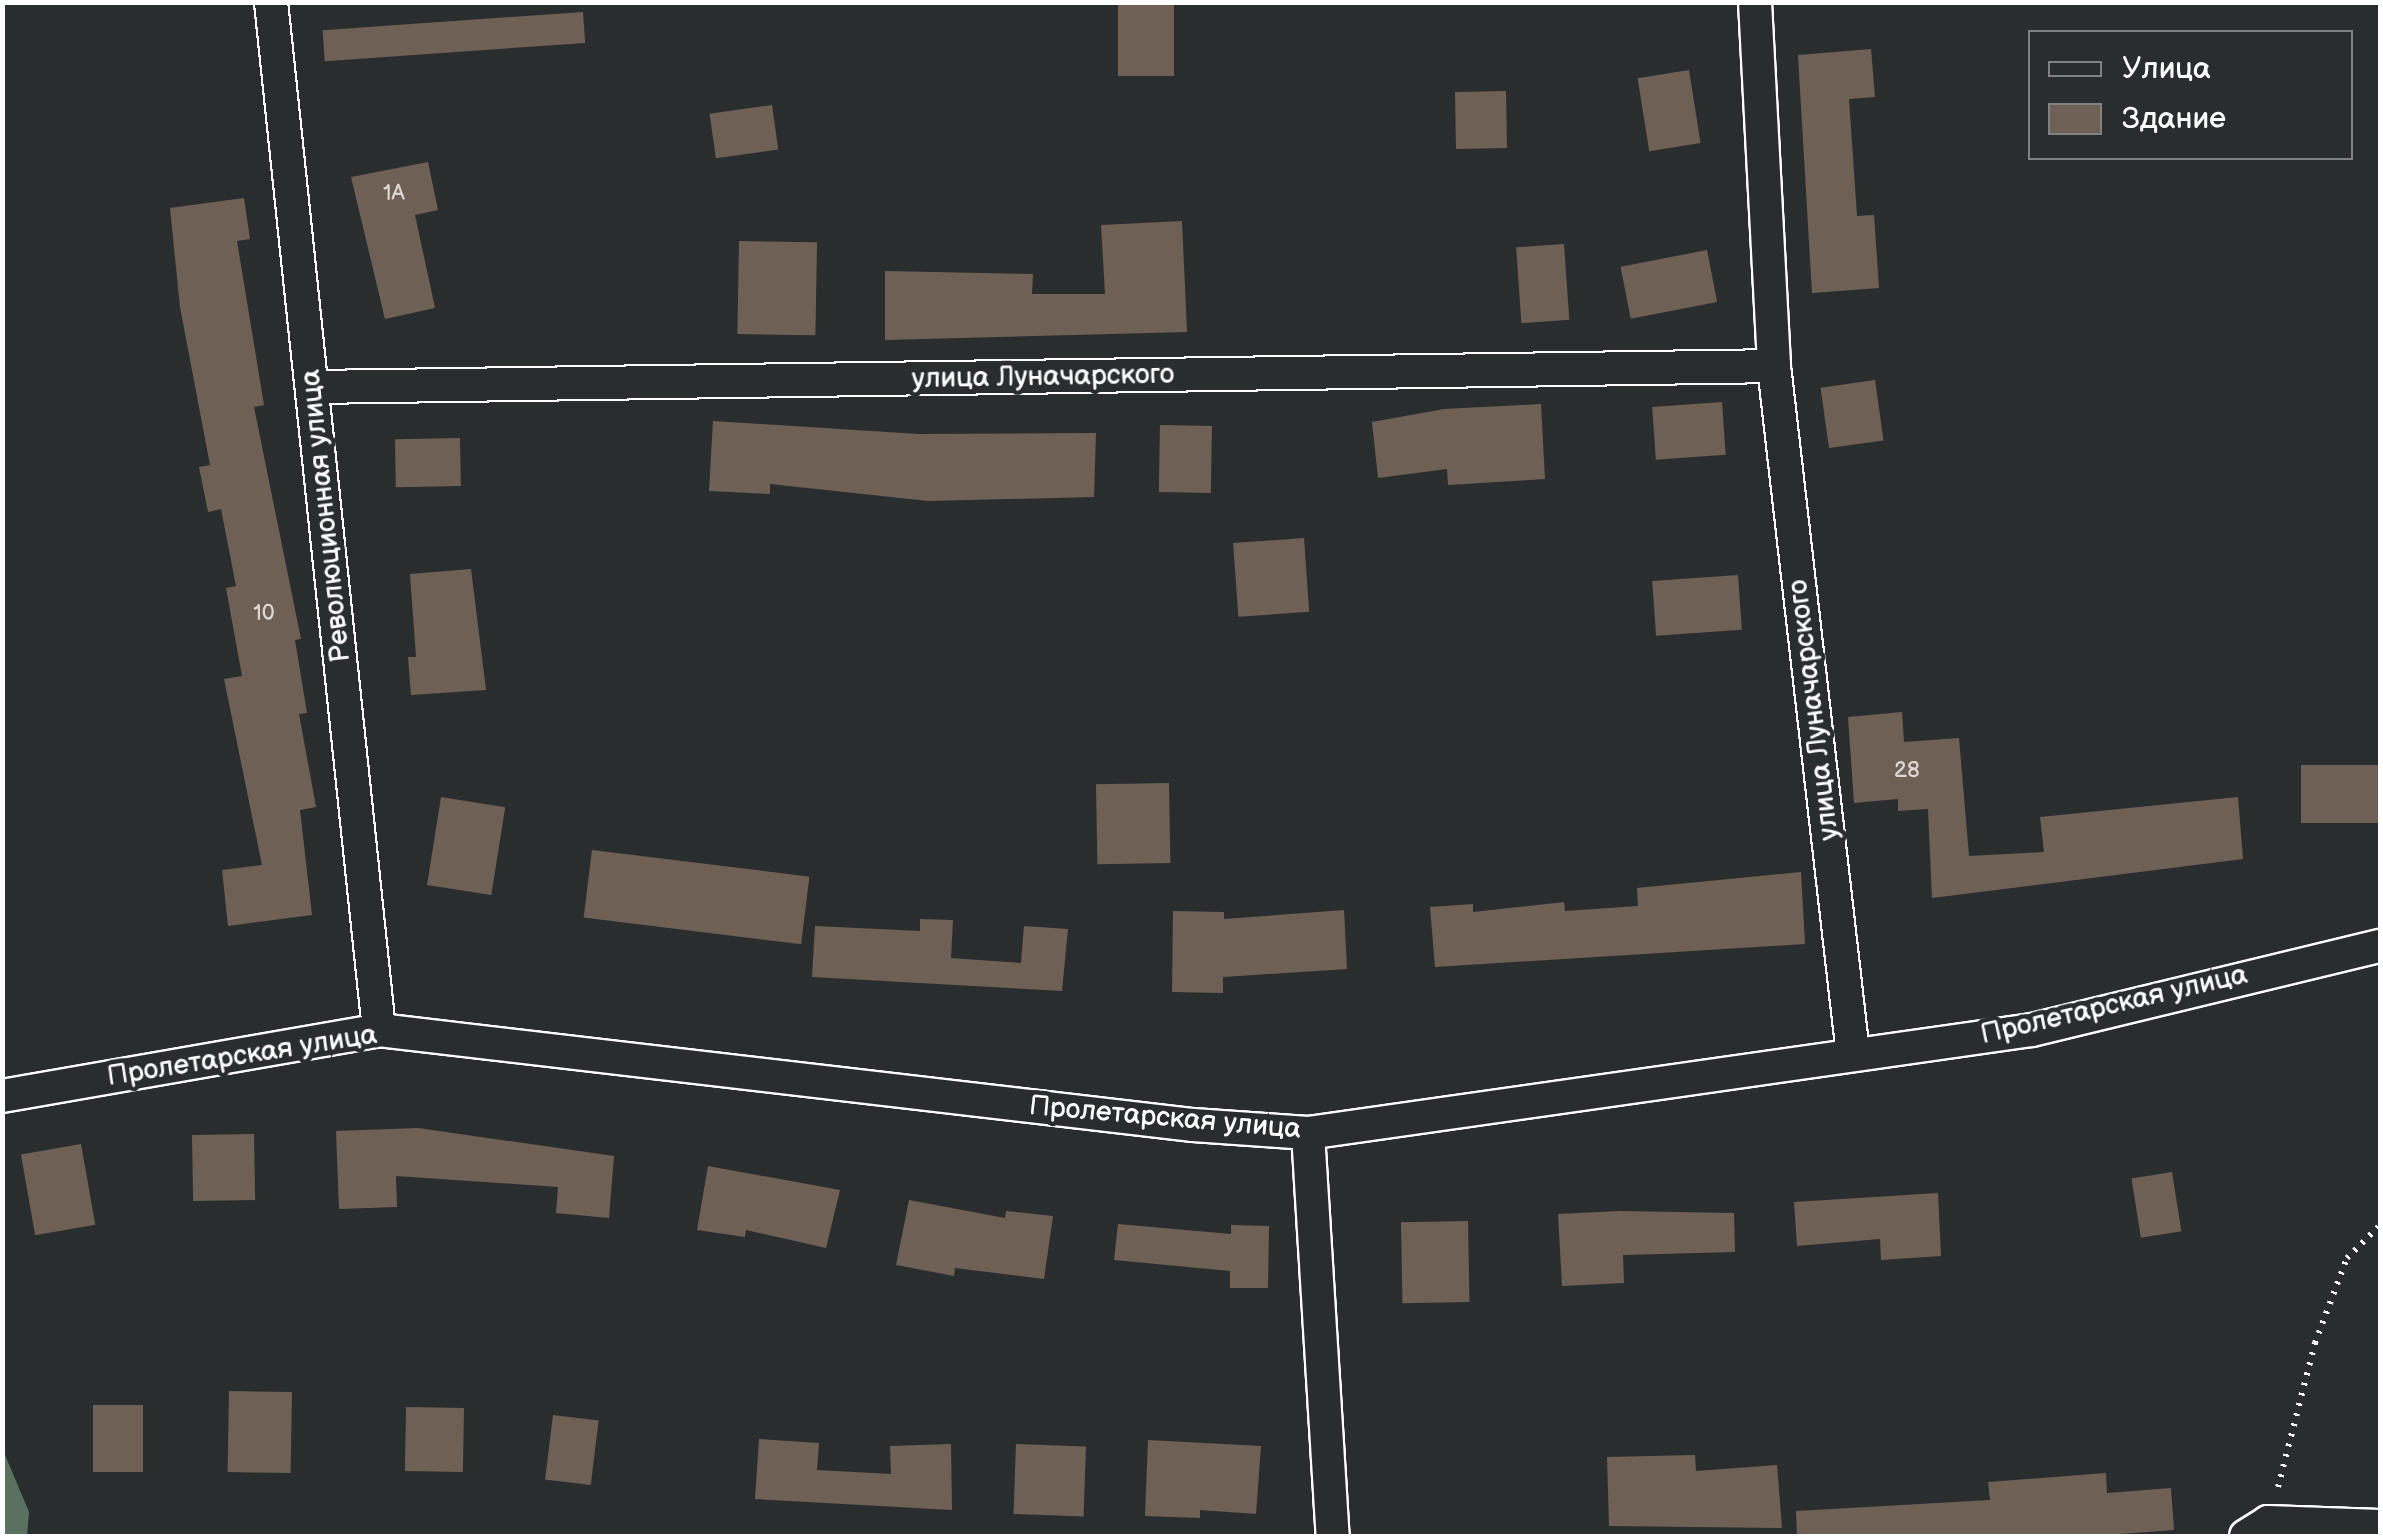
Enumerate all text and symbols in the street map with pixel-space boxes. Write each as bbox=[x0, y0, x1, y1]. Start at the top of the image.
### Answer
legend bbox=[2028, 30, 2353, 160]
text: Улица bbox=[2122, 51, 2211, 87]
text: Здание bbox=[2122, 101, 2226, 137]
house number: 1А bbox=[383, 181, 405, 207]
street label: улица Луначарского bbox=[911, 358, 1175, 396]
street label: Революционная улица bbox=[294, 368, 358, 664]
street label: улица Луначарского bbox=[1781, 578, 1847, 842]
house number: 10 bbox=[253, 601, 275, 627]
house number: 28 bbox=[1894, 758, 1920, 784]
street label: Пролетарская улица bbox=[1977, 958, 2251, 1052]
street label: Пролетарская улица bbox=[105, 1018, 379, 1094]
street label: Пролетарская улица bbox=[1028, 1089, 1302, 1147]

